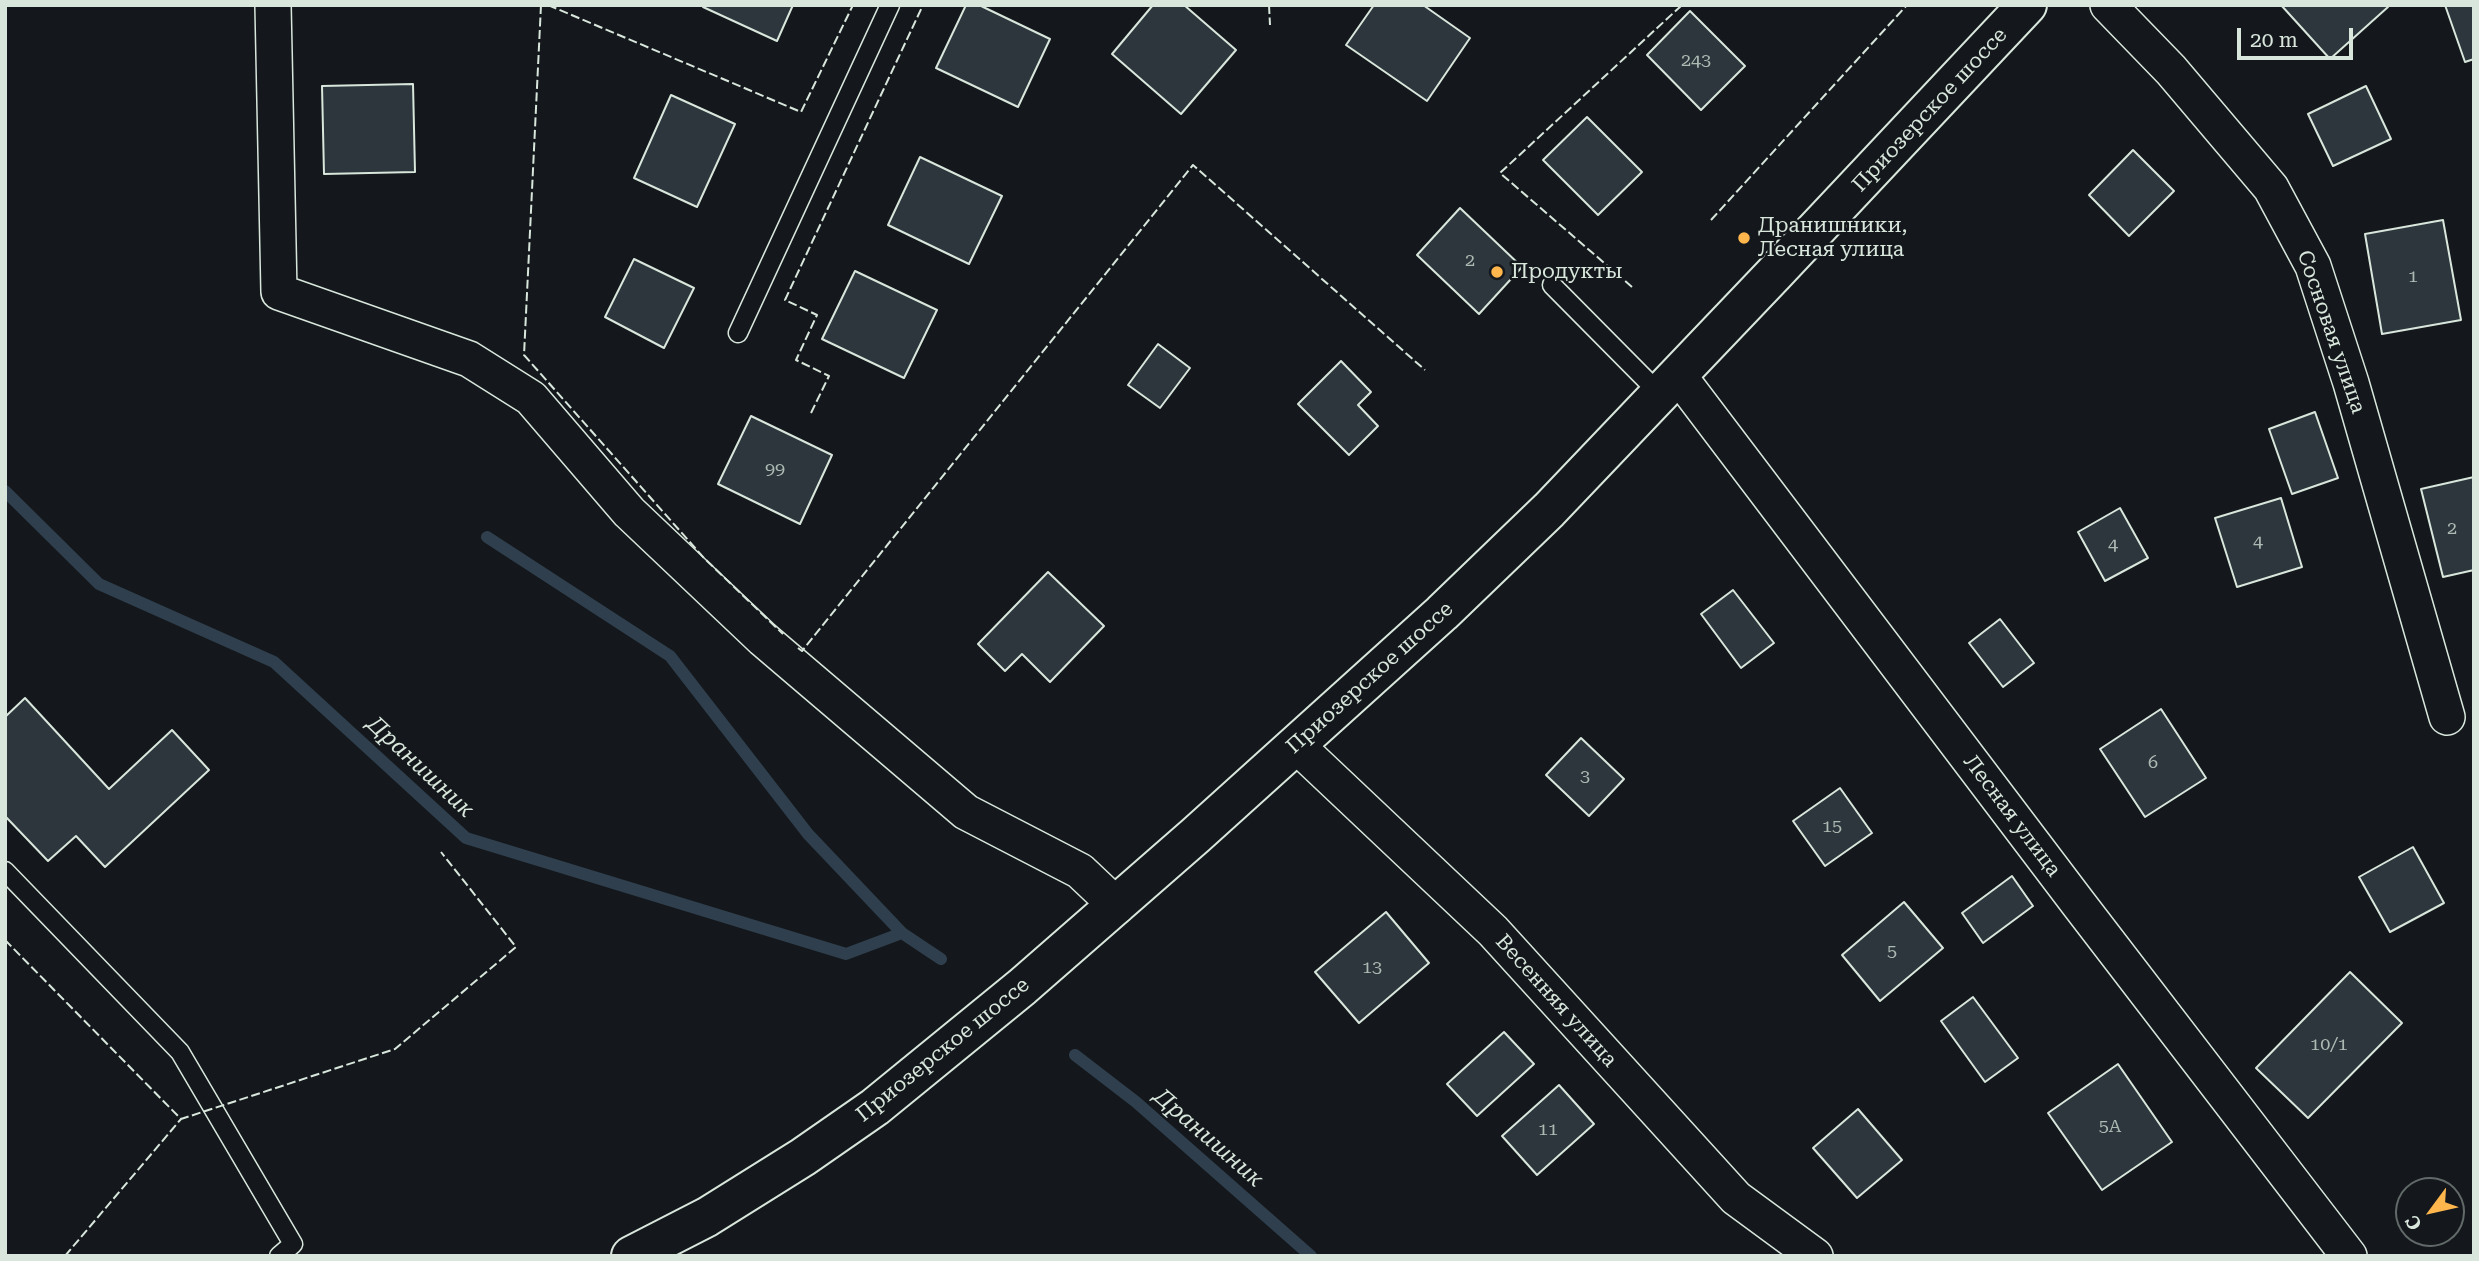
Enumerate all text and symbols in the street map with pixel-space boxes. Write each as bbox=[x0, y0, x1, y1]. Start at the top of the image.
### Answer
scale bar bbox=[2241, 14, 2356, 58]
street label: Приозерское шоссе bbox=[1847, 23, 2013, 197]
text: 20 m bbox=[2250, 28, 2298, 52]
house number: 243 bbox=[1681, 50, 1711, 72]
place label: Дранишники, Лесная улица bbox=[1758, 213, 1907, 263]
marker: Дранишники, Лесная улица bbox=[1736, 230, 1752, 246]
street label: Сосновая улица bbox=[2291, 247, 2371, 417]
house number: 2 bbox=[1465, 250, 1475, 272]
place label: Продукты bbox=[1511, 259, 1623, 285]
marker: Продукты bbox=[1489, 264, 1505, 280]
house number: 1 bbox=[2408, 266, 2418, 288]
house number: 99 bbox=[765, 459, 785, 481]
house number: 2 bbox=[2447, 518, 2457, 540]
house number: 4 bbox=[2253, 531, 2263, 553]
house number: 4 bbox=[2108, 534, 2118, 556]
street label: Приозерское шоссе bbox=[1282, 597, 1458, 759]
water label: Дранишник bbox=[361, 710, 479, 824]
street label: Лесная улица bbox=[1958, 750, 2066, 882]
house number: 6 bbox=[2148, 752, 2158, 774]
house number: 3 bbox=[1580, 766, 1590, 788]
house number: 15 bbox=[1822, 816, 1842, 838]
street label: Весенняя улица bbox=[1490, 930, 1622, 1072]
house number: 5 bbox=[1887, 941, 1897, 963]
house number: 13 bbox=[1362, 957, 1382, 979]
street label: Приозерское шоссе bbox=[851, 972, 1035, 1128]
house number: 10/1 bbox=[2310, 1034, 2348, 1056]
water label: Дранишник bbox=[1148, 1083, 1268, 1193]
house number: 5А bbox=[2099, 1116, 2121, 1138]
house number: 11 bbox=[1538, 1119, 1558, 1141]
north arrow bbox=[2395, 1177, 2465, 1247]
text: С bbox=[2400, 1211, 2427, 1234]

